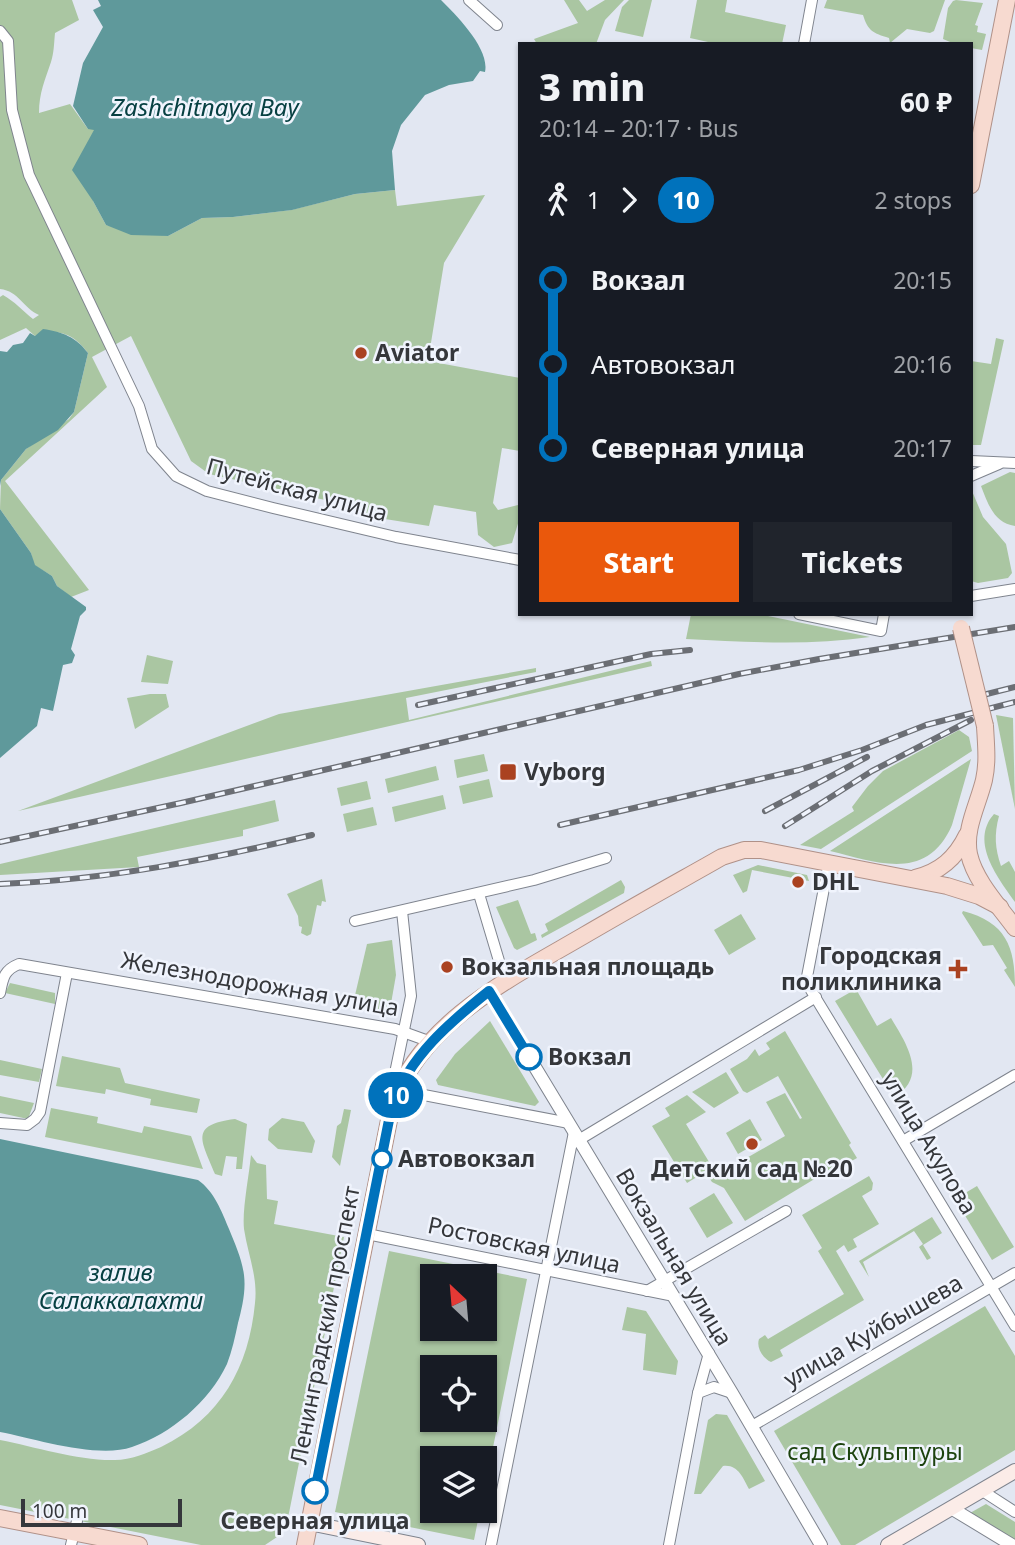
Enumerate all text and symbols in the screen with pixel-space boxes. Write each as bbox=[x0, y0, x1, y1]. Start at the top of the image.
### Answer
text: 3 min bbox=[539, 60, 645, 112]
text: 60 ₽ bbox=[900, 84, 952, 120]
water label: Zashchitnaya Bay bbox=[110, 90, 300, 123]
text: 20:14 – 20:17 · Bus bbox=[539, 112, 738, 144]
icon: walk bbox=[539, 181, 577, 219]
icon: forward bbox=[610, 181, 648, 219]
text: 10 bbox=[672, 183, 700, 216]
text: 1 bbox=[587, 184, 600, 216]
text: 2 stops bbox=[874, 184, 952, 216]
text: Вокзал bbox=[591, 262, 685, 298]
text: 20:15 bbox=[893, 264, 952, 296]
place label: Aviator bbox=[375, 336, 459, 368]
marker: Aviator bbox=[353, 345, 369, 361]
text: Автовокзал bbox=[591, 346, 736, 382]
text: 20:16 bbox=[893, 348, 952, 380]
text: Северная улица bbox=[591, 430, 805, 466]
text: 20:17 bbox=[893, 432, 952, 464]
street label: Путейская улица bbox=[203, 449, 391, 529]
button: Start bbox=[539, 522, 739, 602]
button: Tickets bbox=[753, 522, 952, 602]
place label: Vyborg bbox=[524, 755, 606, 787]
marker: Vyborg bbox=[498, 762, 518, 782]
place label: DHL bbox=[812, 865, 859, 897]
marker: DHL bbox=[790, 874, 806, 890]
place label: Городская поликлиника bbox=[781, 939, 942, 997]
street label: Железнодорожная улица bbox=[119, 943, 402, 1023]
place label: Вокзальная площадь bbox=[461, 950, 714, 982]
marker: Вокзальная площадь bbox=[439, 959, 455, 975]
marker: Городская поликлиника bbox=[948, 959, 968, 979]
place label: Вокзал bbox=[548, 1040, 632, 1072]
marker: Вокзал bbox=[516, 1044, 542, 1070]
street label: улица Акулова bbox=[875, 1065, 985, 1220]
line badge: 10 bbox=[364, 1072, 428, 1118]
text: 10 bbox=[382, 1078, 410, 1111]
marker: Детский сад №20 bbox=[744, 1136, 760, 1152]
place label: Автовокзал bbox=[398, 1142, 535, 1174]
marker: Автовокзал bbox=[372, 1149, 392, 1169]
place label: Детский сад №20 bbox=[651, 1152, 853, 1184]
street label: Вокзальная улица bbox=[609, 1162, 741, 1351]
street label: Ленинградский проспект bbox=[281, 1183, 367, 1467]
street label: Ростовская улица bbox=[425, 1208, 623, 1280]
water label: залив Салаккалахти bbox=[39, 1255, 204, 1316]
north arrow bbox=[420, 1264, 497, 1340]
map controls bbox=[420, 1264, 497, 1523]
street label: улица Куйбышева bbox=[777, 1266, 968, 1394]
button: locate bbox=[420, 1355, 497, 1432]
park label: сад Скульптуры bbox=[787, 1435, 963, 1467]
button: layers bbox=[420, 1446, 497, 1523]
marker: Северная улица bbox=[302, 1478, 328, 1504]
scale bar bbox=[21, 1496, 182, 1528]
text: 100 m bbox=[32, 1498, 87, 1524]
place label: Северная улица bbox=[220, 1504, 410, 1536]

